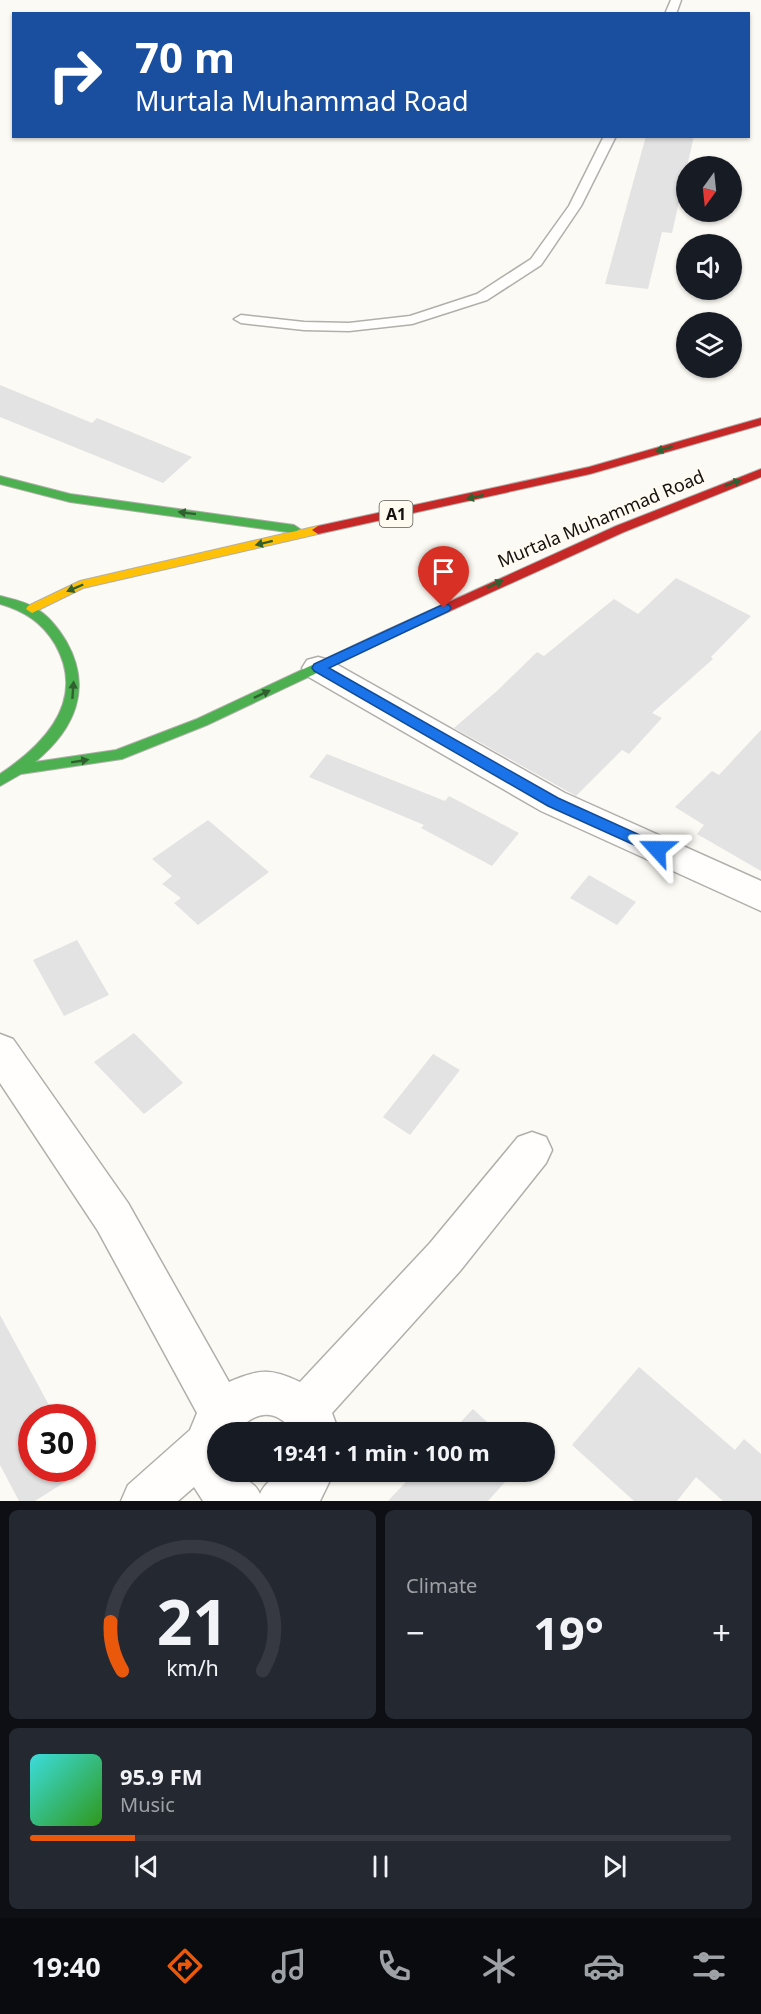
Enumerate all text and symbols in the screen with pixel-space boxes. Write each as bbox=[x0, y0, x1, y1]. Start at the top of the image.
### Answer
text: 70 m bbox=[135, 28, 235, 85]
icon: right bbox=[36, 36, 114, 114]
text: Murtala Muhammad Road bbox=[135, 82, 469, 119]
north arrow bbox=[676, 156, 742, 222]
map controls bbox=[676, 156, 742, 378]
button: sound bbox=[676, 234, 742, 300]
button: layers bbox=[676, 312, 742, 378]
one-way arrow bbox=[655, 444, 673, 454]
street label: Murtala Muhammad Road bbox=[494, 464, 708, 573]
one-way arrow bbox=[724, 478, 742, 488]
one-way arrow bbox=[466, 493, 485, 502]
road number: A1 bbox=[380, 501, 412, 527]
one-way arrow bbox=[178, 509, 197, 518]
one-way arrow bbox=[255, 538, 274, 548]
pin bbox=[418, 546, 469, 608]
icon: arrive bbox=[427, 555, 460, 588]
one-way arrow bbox=[487, 580, 504, 589]
one-way arrow bbox=[66, 584, 84, 593]
one-way arrow bbox=[68, 681, 78, 700]
one-way arrow bbox=[253, 690, 270, 699]
one-way arrow bbox=[70, 756, 89, 765]
position arrow bbox=[625, 817, 689, 881]
speed limit sign: 30 bbox=[18, 1404, 96, 1482]
text: 19:41 · 1 min · 100 m bbox=[272, 1437, 490, 1467]
text: Climate bbox=[406, 1572, 477, 1599]
text: 21 bbox=[157, 1578, 228, 1663]
text: 19° bbox=[533, 1602, 604, 1663]
text: − bbox=[406, 1610, 425, 1655]
text: + bbox=[712, 1610, 731, 1655]
text: km/h bbox=[166, 1654, 219, 1683]
text: 95.9 FM bbox=[120, 1761, 202, 1791]
text: Music bbox=[120, 1791, 175, 1818]
icon: previous bbox=[130, 1850, 163, 1883]
icon: pause bbox=[364, 1850, 397, 1883]
icon: next bbox=[598, 1850, 631, 1883]
icon: directions bbox=[164, 1945, 206, 1987]
icon: music bbox=[268, 1945, 310, 1987]
icon: phone bbox=[373, 1945, 415, 1987]
icon: climate bbox=[478, 1945, 520, 1987]
icon: car bbox=[583, 1945, 625, 1987]
icon: filters bbox=[688, 1945, 730, 1987]
text: 19:40 bbox=[31, 1948, 101, 1985]

